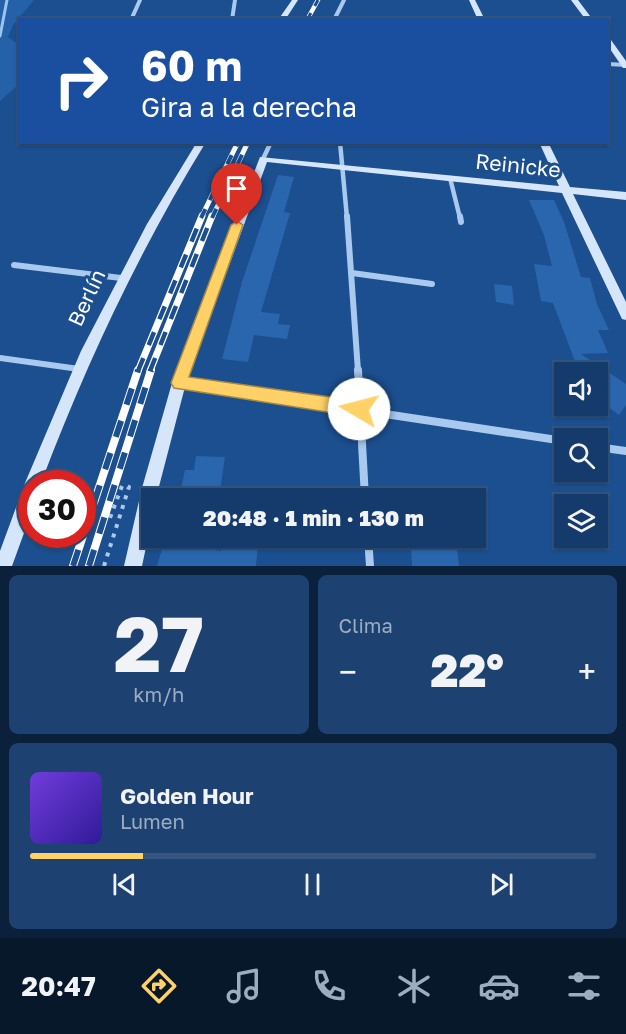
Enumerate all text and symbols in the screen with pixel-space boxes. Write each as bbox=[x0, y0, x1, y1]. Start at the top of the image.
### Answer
text: 60 m bbox=[141, 40, 242, 90]
icon: right bbox=[42, 42, 120, 120]
text: Gira a la derecha bbox=[141, 91, 357, 123]
street label: Reinicke bbox=[474, 148, 562, 182]
pin bbox=[211, 163, 262, 225]
icon: arrive bbox=[220, 172, 253, 205]
street label: Berlín bbox=[62, 265, 110, 330]
map controls bbox=[554, 362, 608, 548]
button: sound bbox=[554, 362, 608, 416]
position arrow bbox=[327, 377, 391, 441]
button: search bbox=[554, 428, 608, 482]
speed limit sign: 30 bbox=[18, 470, 96, 548]
button: layers bbox=[554, 494, 608, 548]
text: 20:48 · 1 min · 130 m bbox=[203, 504, 424, 531]
text: 27 bbox=[114, 596, 204, 689]
text: Clima bbox=[339, 613, 393, 637]
text: 22° bbox=[431, 643, 504, 697]
text: − bbox=[339, 652, 357, 691]
text: + bbox=[578, 652, 596, 691]
text: km/h bbox=[133, 682, 184, 706]
text: Golden Hour bbox=[120, 782, 254, 809]
text: Lumen bbox=[120, 809, 185, 833]
icon: previous bbox=[108, 868, 141, 901]
icon: pause bbox=[296, 868, 329, 901]
icon: next bbox=[485, 868, 518, 901]
icon: directions bbox=[138, 965, 180, 1007]
icon: music bbox=[223, 965, 265, 1007]
icon: phone bbox=[308, 965, 350, 1007]
icon: climate bbox=[393, 965, 435, 1007]
icon: car bbox=[478, 965, 520, 1007]
icon: filters bbox=[563, 965, 605, 1007]
text: 20:47 bbox=[21, 970, 96, 1002]

